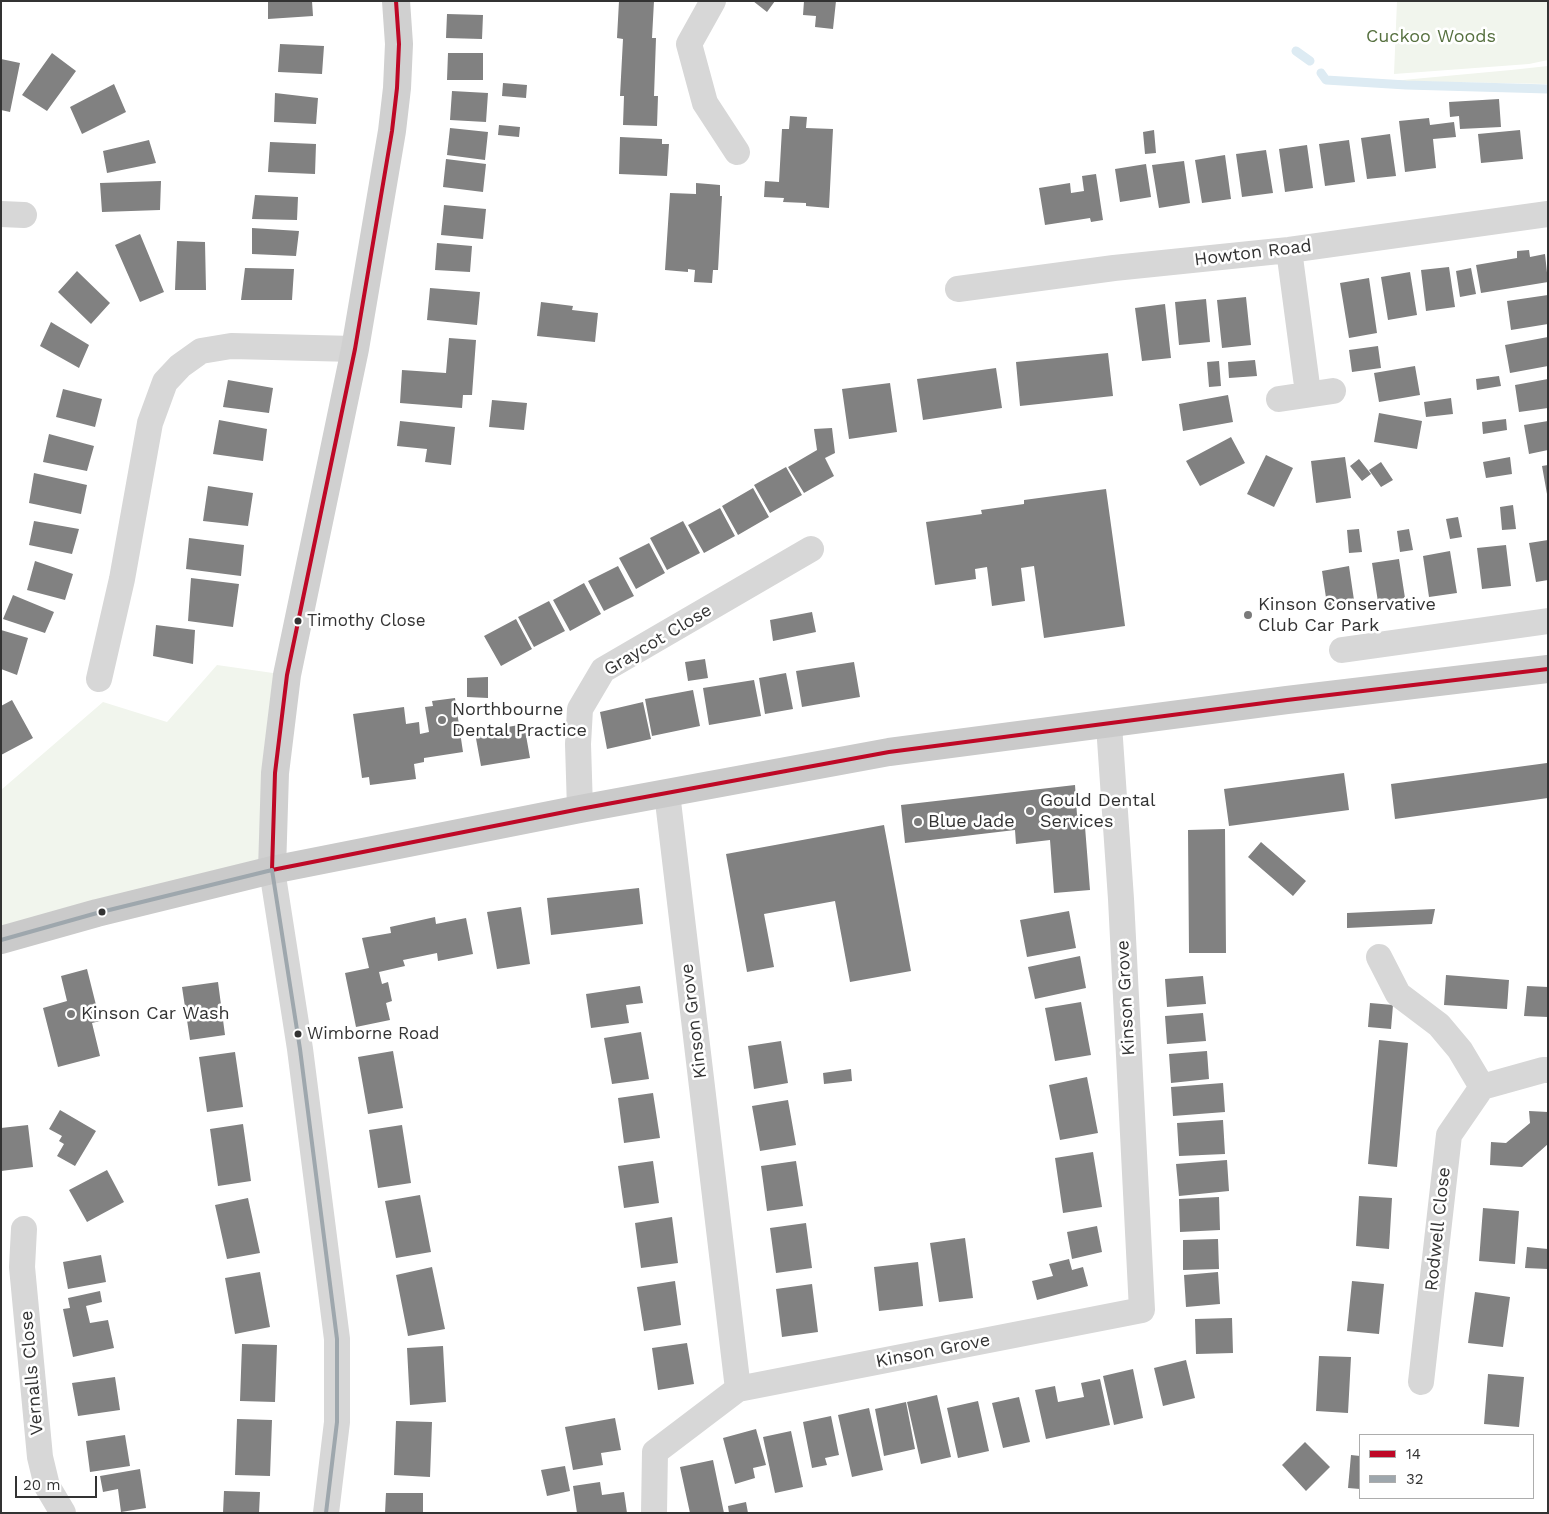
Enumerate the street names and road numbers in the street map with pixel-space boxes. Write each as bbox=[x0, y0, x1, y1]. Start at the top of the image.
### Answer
street label: Howton Road bbox=[1193, 235, 1313, 271]
street label: Graycot Close bbox=[600, 599, 716, 681]
street label: Kinson Grove bbox=[1112, 940, 1140, 1056]
street label: Kinson Grove bbox=[676, 962, 712, 1080]
street label: Rodwell Close bbox=[1421, 1166, 1455, 1292]
street label: Vernalls Close bbox=[16, 1310, 48, 1436]
street label: Kinson Grove bbox=[874, 1329, 992, 1373]

